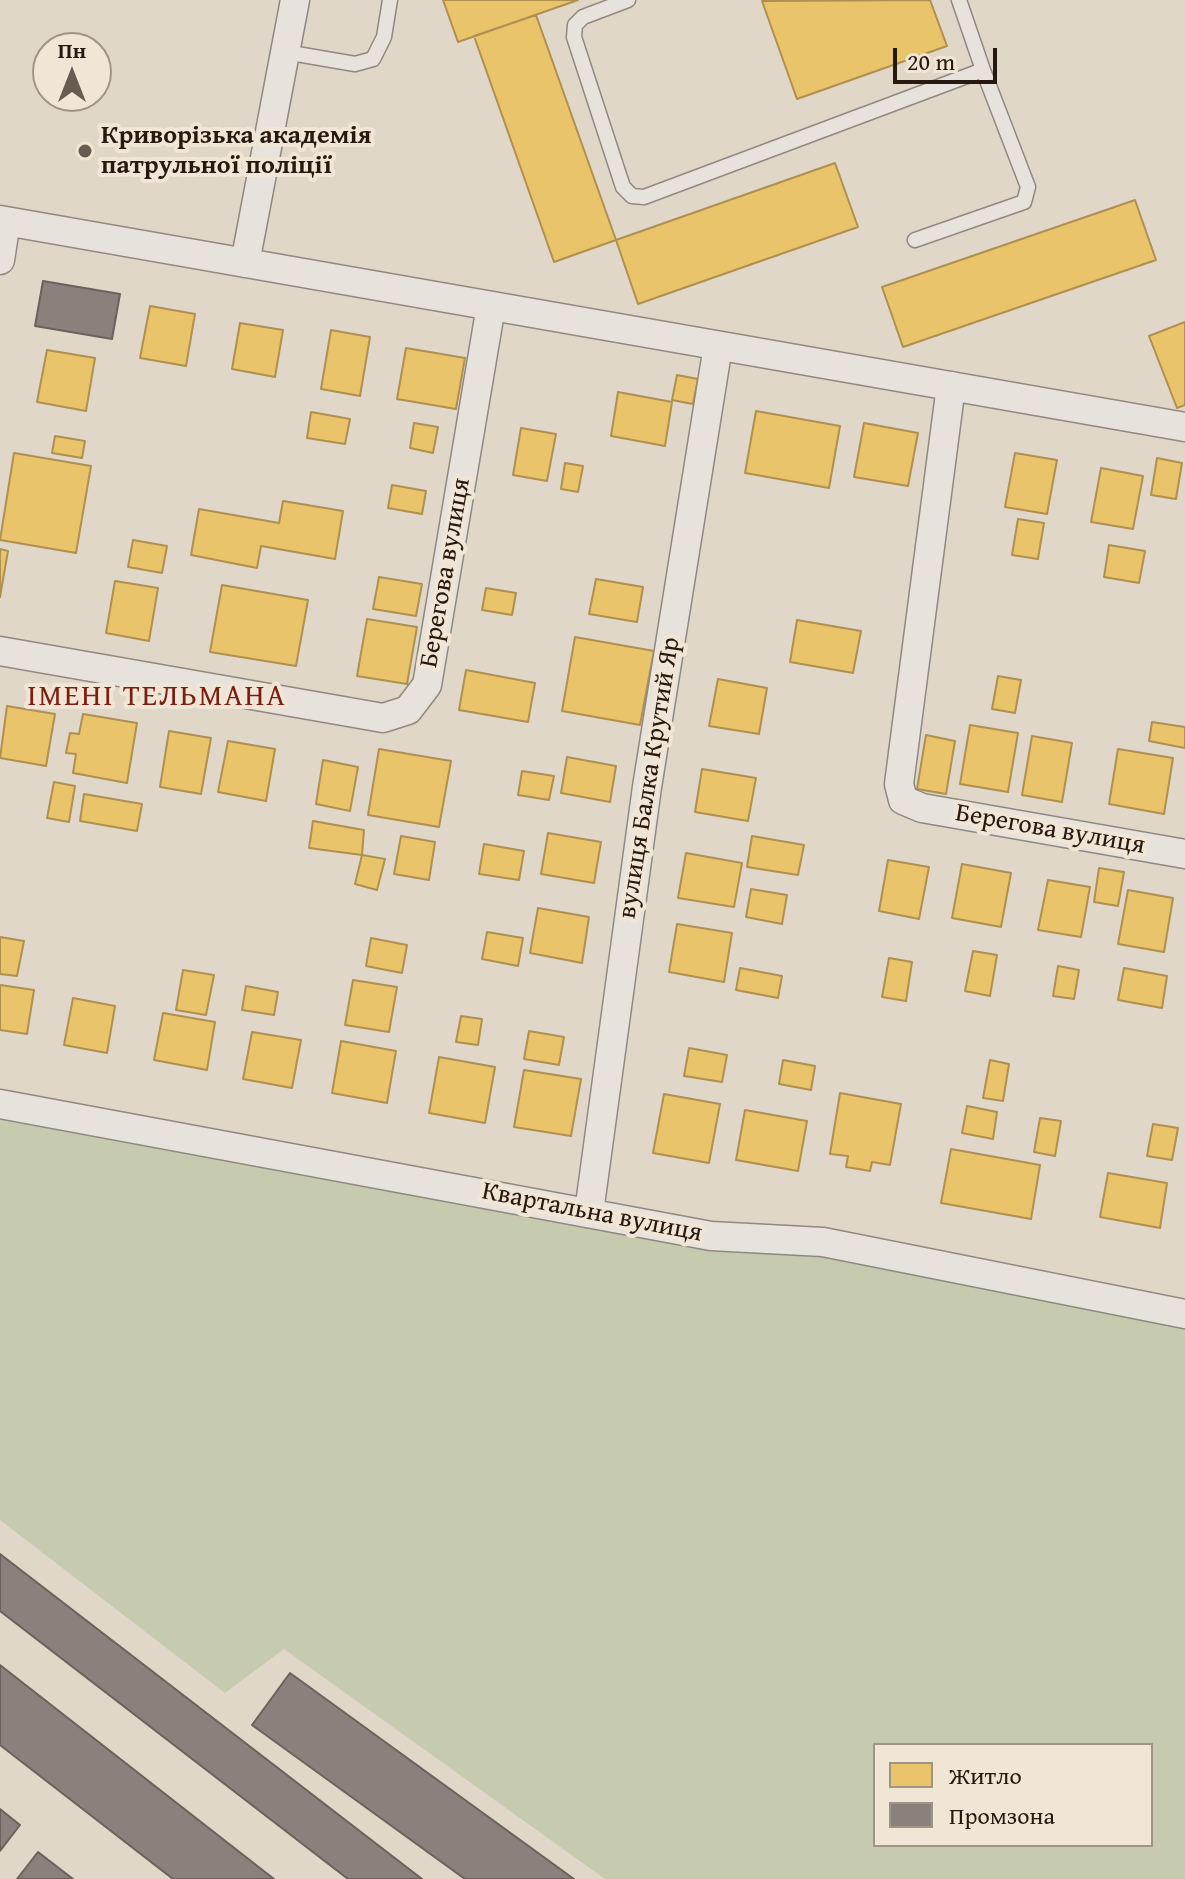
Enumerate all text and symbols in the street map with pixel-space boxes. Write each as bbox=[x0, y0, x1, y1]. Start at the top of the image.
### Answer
north arrow bbox=[32, 32, 112, 112]
scale bar bbox=[897, 32, 1001, 82]
text: Пн bbox=[58, 34, 86, 66]
text: 20 m bbox=[907, 44, 955, 79]
place label: Криворізька академія патрульної поліції bbox=[101, 120, 371, 182]
marker: Криворізька академія патрульної поліції bbox=[76, 142, 94, 160]
street label: Берегова вулиця bbox=[414, 476, 478, 670]
street label: вулиця Балка Крутий Яр bbox=[612, 635, 688, 921]
district label: ІМЕНІ ТЕЛЬМАНА bbox=[27, 679, 287, 715]
street label: Берегова вулиця bbox=[953, 798, 1147, 862]
street label: Квартальна вулиця bbox=[479, 1176, 705, 1250]
legend bbox=[873, 1743, 1153, 1847]
text: Житло bbox=[949, 1758, 1022, 1793]
text: Промзона bbox=[949, 1798, 1055, 1833]

